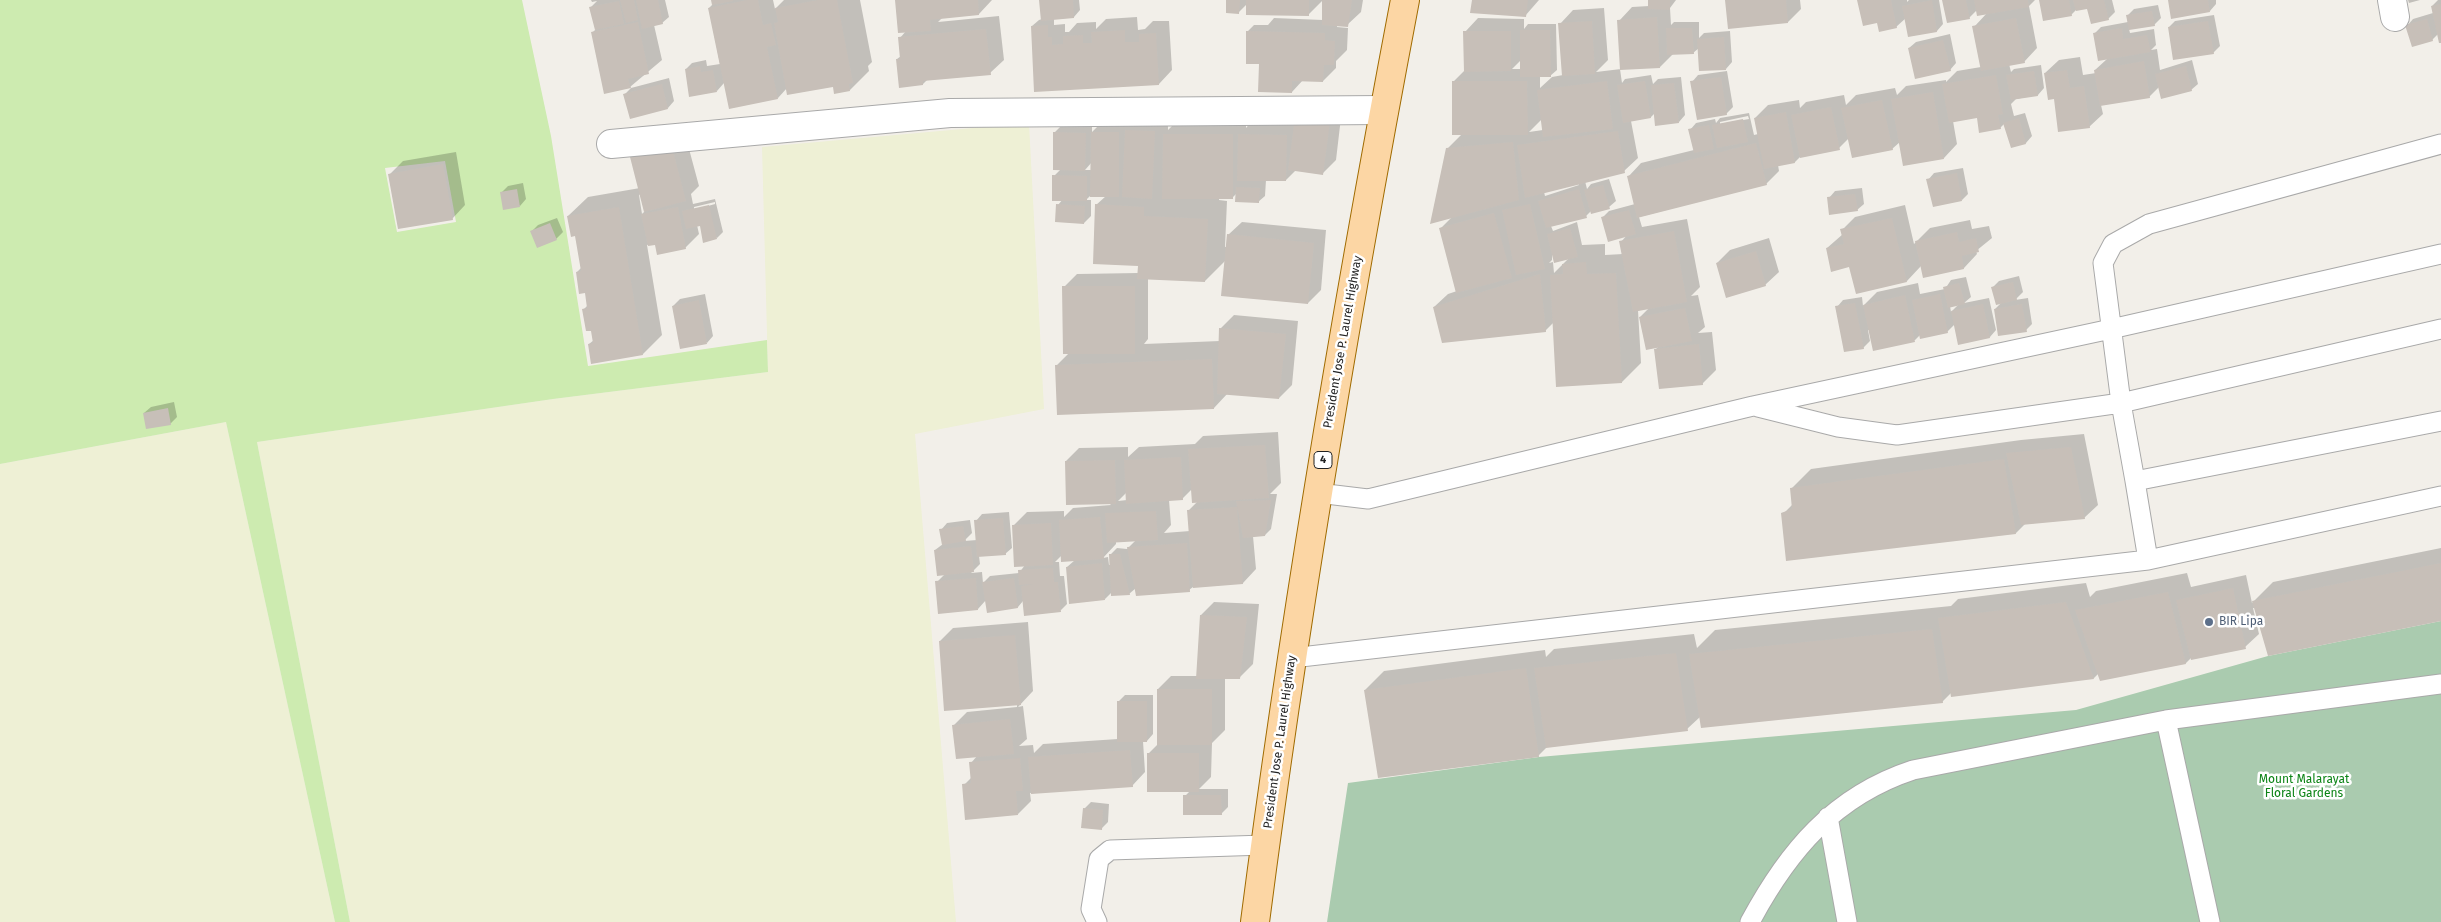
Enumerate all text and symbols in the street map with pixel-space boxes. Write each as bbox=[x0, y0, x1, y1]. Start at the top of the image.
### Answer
street label: President Jose P. Laurel Highway bbox=[1321, 255, 1365, 429]
road number: 4 bbox=[1314, 452, 1332, 468]
place label: BIR Lipa bbox=[2219, 615, 2263, 629]
marker: BIR Lipa bbox=[2203, 616, 2215, 628]
street label: President Jose P. Laurel Highway bbox=[1261, 654, 1299, 830]
park label: Mount Malarayat Floral Gardens bbox=[2259, 773, 2349, 801]

